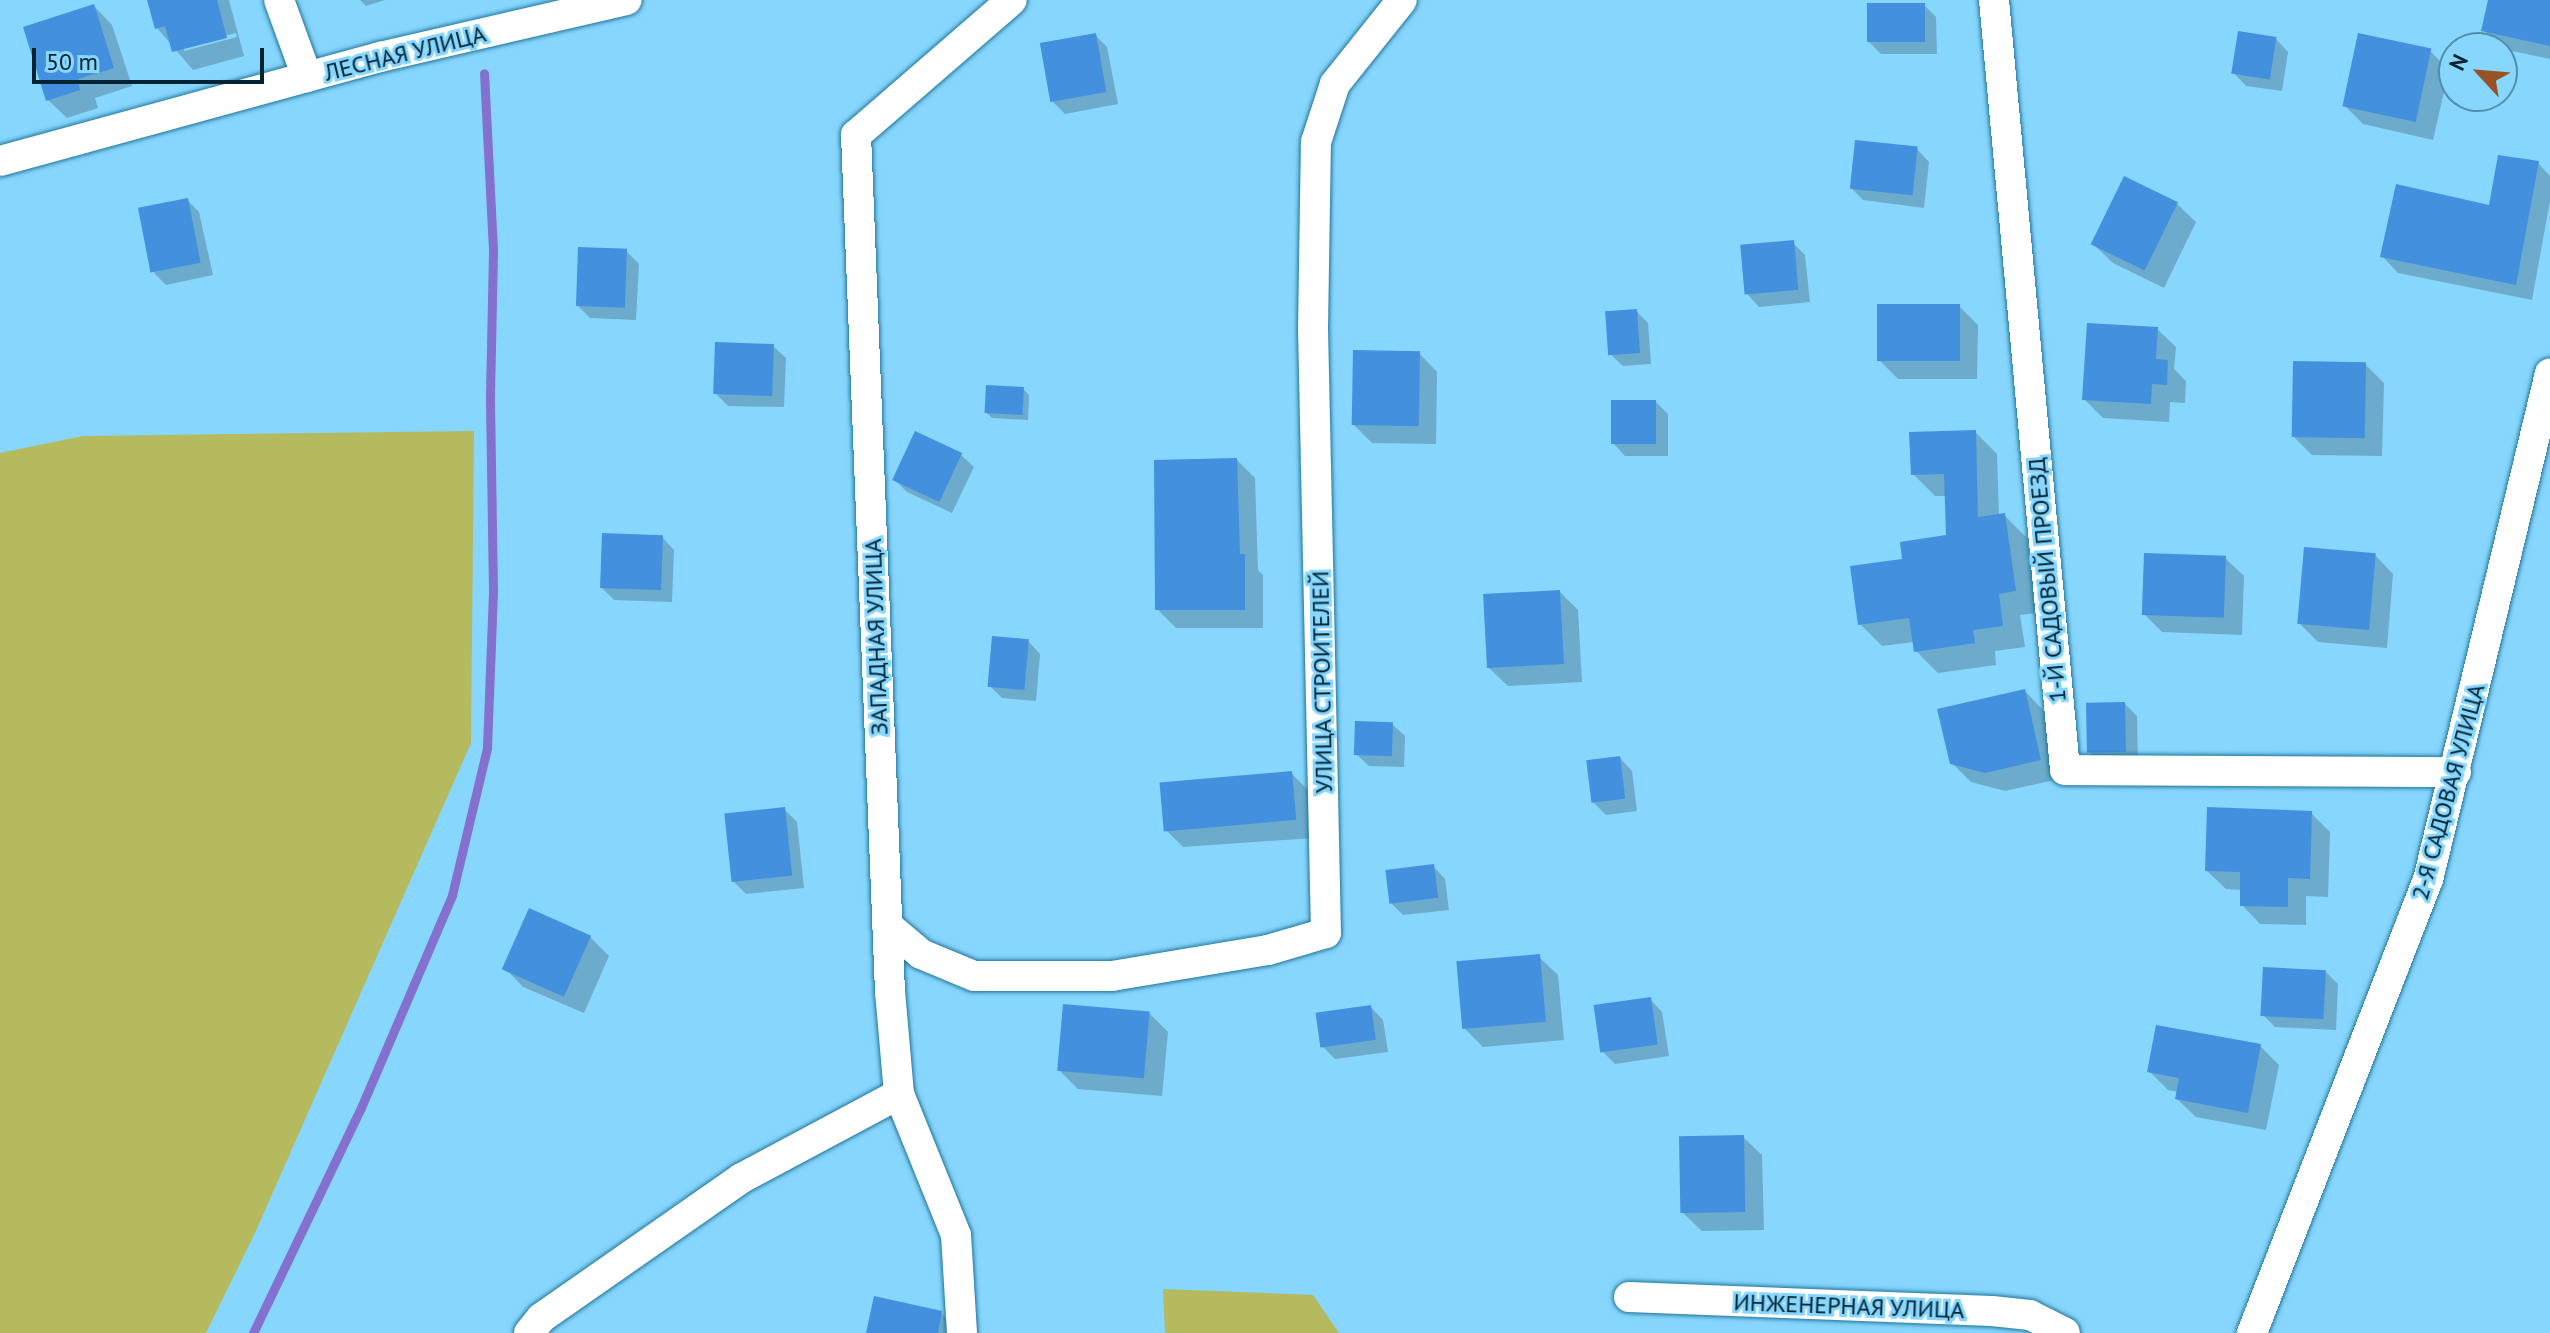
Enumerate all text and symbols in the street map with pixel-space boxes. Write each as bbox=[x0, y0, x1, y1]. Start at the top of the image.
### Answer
street label: ЛЕСНАЯ УЛИЦА bbox=[321, 19, 489, 87]
scale bar bbox=[36, 32, 268, 82]
north arrow bbox=[2438, 32, 2518, 112]
text: 50 m bbox=[46, 46, 98, 77]
text: N bbox=[2442, 50, 2474, 75]
street label: 1-Й САДОВЫЙ ПРОЕЗД bbox=[2022, 456, 2072, 704]
street label: ЗАПАДНАЯ УЛИЦА bbox=[858, 538, 894, 736]
street label: УЛИЦА СТРОИТЕЛЕЙ bbox=[1306, 570, 1338, 794]
street label: 2-Я САДОВАЯ УЛИЦА bbox=[2405, 680, 2491, 904]
street label: ИНЖЕНЕРНАЯ УЛИЦА bbox=[1733, 1288, 1965, 1324]

